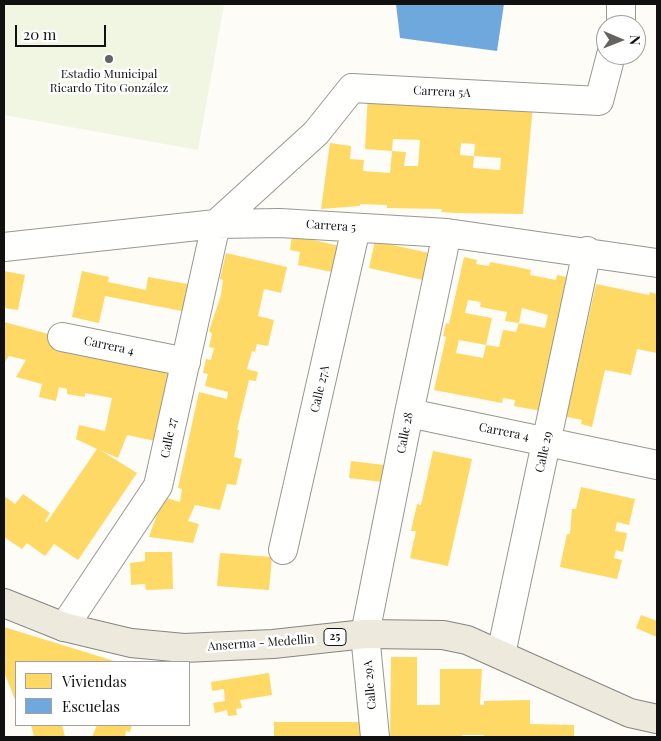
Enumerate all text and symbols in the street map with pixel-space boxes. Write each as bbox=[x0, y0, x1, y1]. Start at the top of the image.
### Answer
scale bar bbox=[18, 15, 109, 47]
north arrow bbox=[596, 15, 646, 65]
text: 20 m bbox=[23, 24, 56, 44]
text: N bbox=[626, 35, 645, 45]
marker: Estadio Municipal Ricardo Tito González bbox=[103, 53, 115, 65]
place label: Estadio Municipal Ricardo Tito González bbox=[50, 67, 168, 95]
street label: Carrera 5A bbox=[413, 83, 471, 101]
street label: Carrera 5 bbox=[306, 217, 356, 235]
street label: Carrera 4 bbox=[83, 334, 135, 358]
street label: Calle 27A bbox=[308, 364, 332, 414]
street label: Calle 28 bbox=[394, 411, 416, 455]
street label: Calle 27 bbox=[158, 417, 180, 459]
street label: Carrera 4 bbox=[478, 420, 530, 444]
street label: Calle 29 bbox=[533, 430, 555, 474]
road number: 25 bbox=[324, 628, 346, 646]
street label: Anserma - Medellin bbox=[207, 632, 315, 654]
street label: Calle 29A bbox=[361, 660, 379, 710]
legend bbox=[15, 661, 190, 726]
text: Viviendas bbox=[62, 671, 127, 691]
text: Escuelas bbox=[62, 696, 120, 716]

